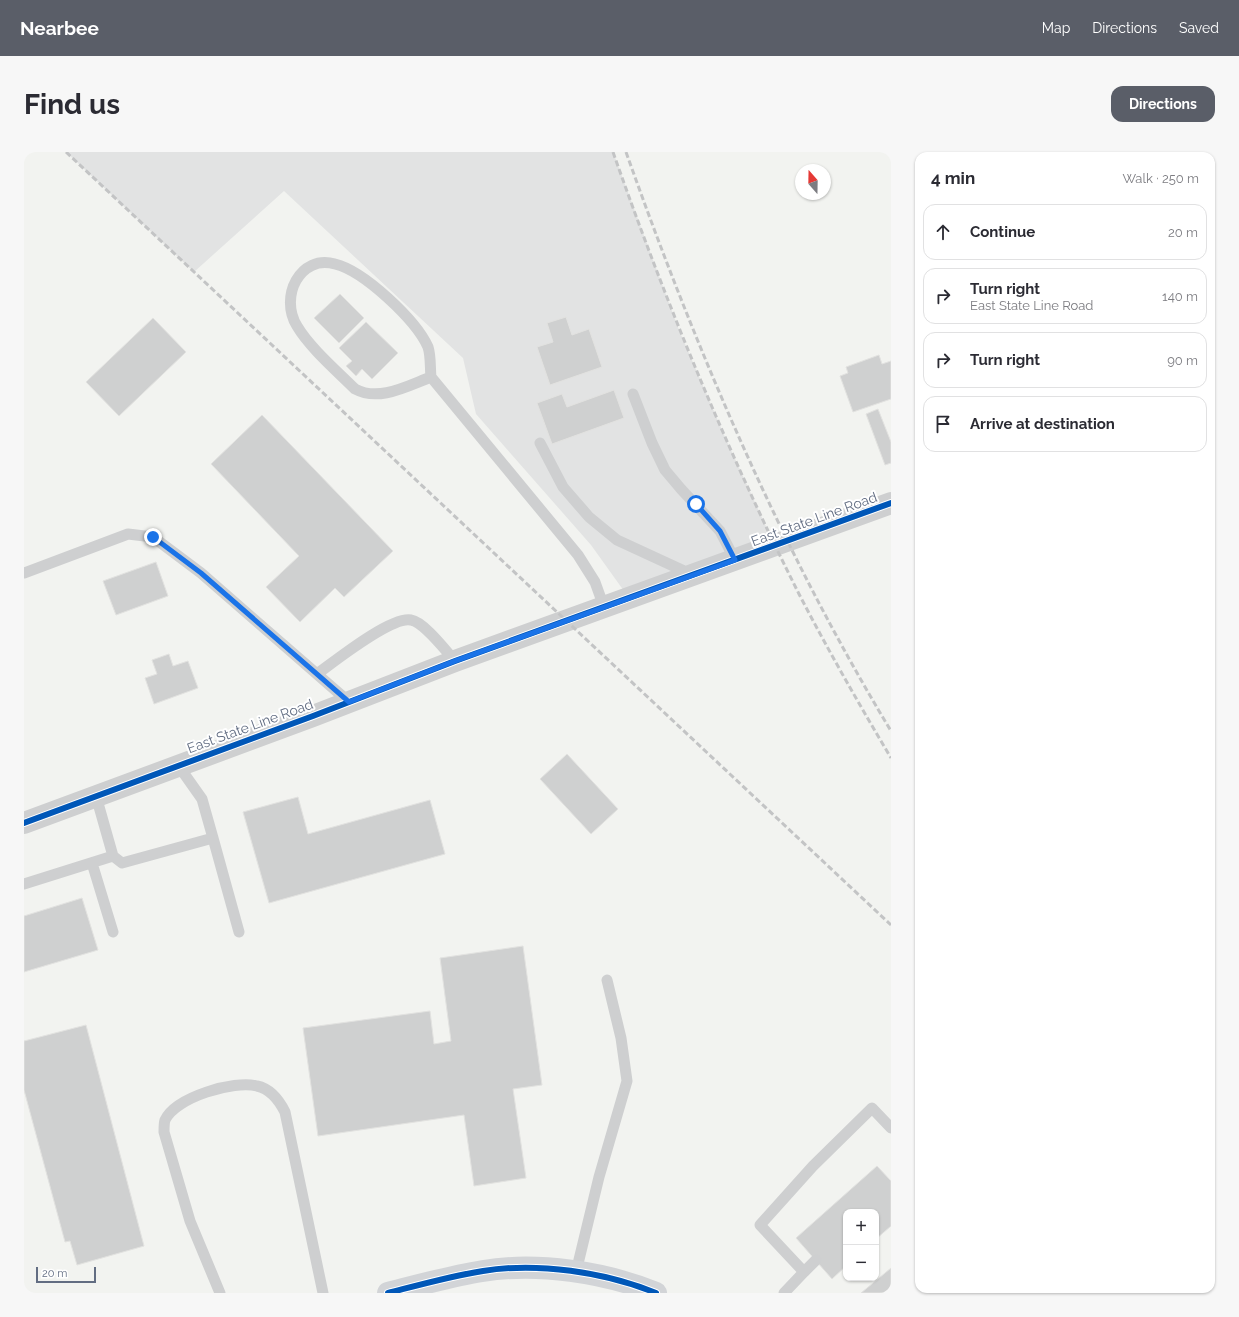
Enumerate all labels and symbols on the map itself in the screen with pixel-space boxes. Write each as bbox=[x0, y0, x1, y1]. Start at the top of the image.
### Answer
north arrow bbox=[795, 164, 831, 200]
street label: East State Line Road bbox=[749, 489, 879, 549]
route start bbox=[687, 495, 705, 513]
route end bbox=[144, 528, 162, 546]
street label: East State Line Road bbox=[185, 696, 315, 756]
scale bar bbox=[36, 1265, 96, 1284]

